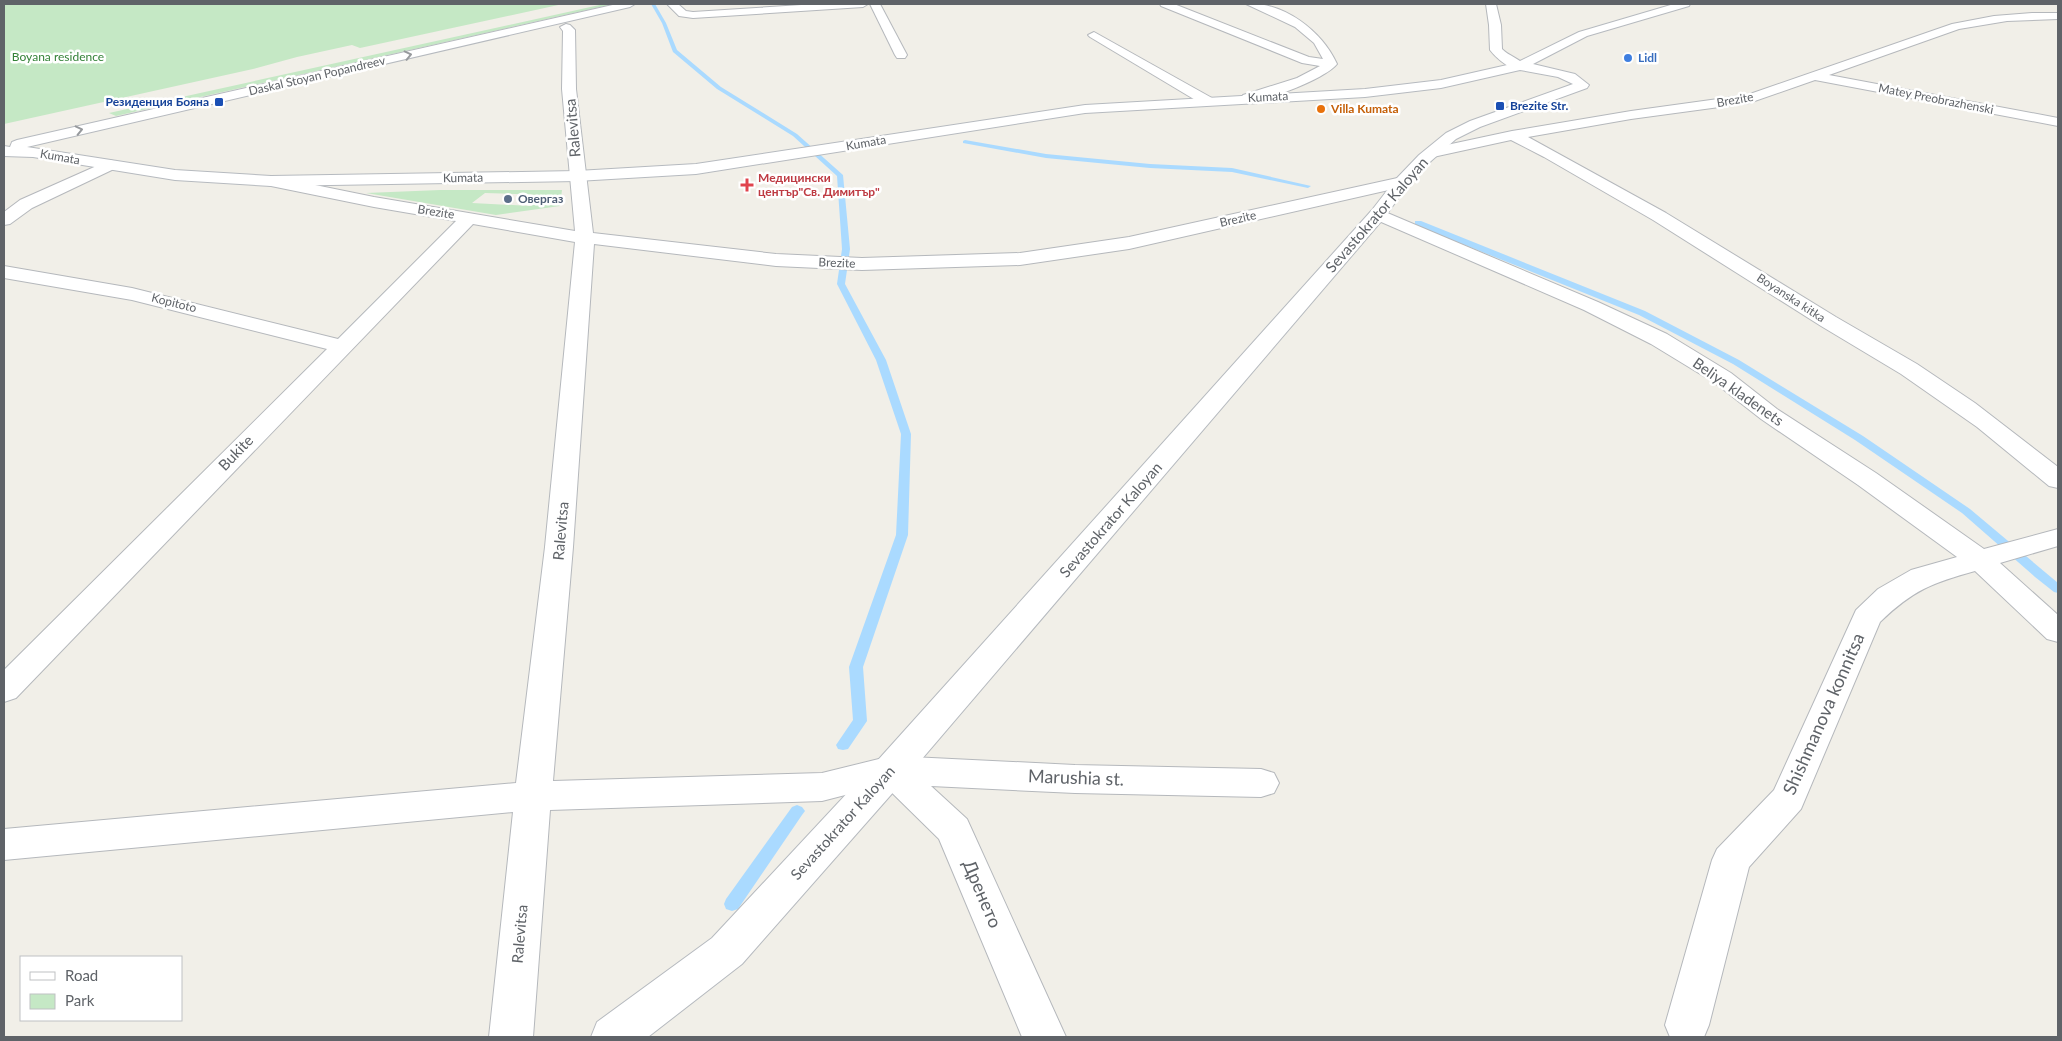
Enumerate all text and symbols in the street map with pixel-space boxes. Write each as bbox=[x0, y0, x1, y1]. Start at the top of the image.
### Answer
park label: Boyana residence bbox=[12, 49, 104, 64]
one-way arrow bbox=[404, 50, 412, 61]
place label: Lidl bbox=[1638, 50, 1657, 65]
street label: Daskal Stoyan Popandreev bbox=[247, 52, 387, 99]
marker: Lidl bbox=[1622, 52, 1634, 64]
street label: Matey Preobrazhenski bbox=[1877, 80, 1995, 117]
street label: Kumata bbox=[1247, 88, 1289, 105]
street label: Brezite bbox=[1715, 89, 1754, 110]
place label: Резиденция Бояна bbox=[106, 94, 209, 109]
marker: Резиденция Бояна bbox=[213, 96, 225, 108]
street label: Ralevitsa bbox=[560, 98, 584, 158]
place label: Brezite Str. bbox=[1510, 98, 1569, 113]
marker: Brezite Str. bbox=[1494, 100, 1506, 112]
place label: Villa Kumata bbox=[1330, 101, 1399, 116]
marker: Villa Kumata bbox=[1315, 103, 1327, 115]
one-way arrow bbox=[74, 125, 83, 136]
street label: Kumata bbox=[845, 132, 887, 153]
street label: Kumata bbox=[39, 146, 81, 167]
street label: Sevastokrator Kaloyan bbox=[1321, 153, 1431, 276]
street label: Kumata bbox=[443, 170, 483, 185]
place label: Медицински център"Св. Димитър" bbox=[758, 170, 880, 199]
marker: Медицински център"Св. Димитър" bbox=[740, 178, 754, 192]
place label: Овергаз bbox=[518, 191, 563, 206]
marker: Овергаз bbox=[502, 193, 514, 205]
street label: Brezite bbox=[417, 201, 456, 222]
street label: Brezite bbox=[1218, 207, 1258, 230]
street label: Brezite bbox=[818, 254, 856, 271]
street label: Boyanska kitka bbox=[1754, 270, 1828, 325]
street label: Kopitoto bbox=[150, 290, 198, 315]
street label: Beliya kladenets bbox=[1690, 353, 1787, 429]
street label: Bukite bbox=[214, 431, 257, 474]
street label: Sevastokrator Kaloyan bbox=[1055, 458, 1165, 581]
street label: Ralevitsa bbox=[548, 501, 572, 561]
street label: Shishmanova konnitsa bbox=[1778, 629, 1869, 798]
street label: Sevastokrator Kaloyan bbox=[786, 762, 898, 883]
street label: Marushia st. bbox=[1028, 764, 1124, 790]
street label: Дренето bbox=[959, 856, 1007, 931]
street label: Ralevitsa bbox=[507, 904, 531, 964]
legend bbox=[20, 956, 182, 1021]
text: Road bbox=[65, 966, 98, 984]
text: Park bbox=[65, 991, 95, 1009]

